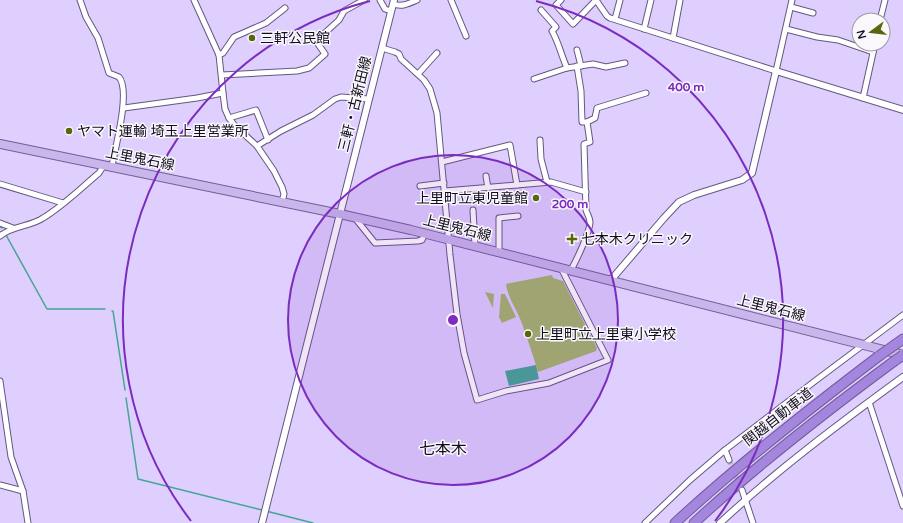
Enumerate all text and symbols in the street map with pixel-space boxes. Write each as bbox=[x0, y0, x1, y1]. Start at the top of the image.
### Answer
north arrow bbox=[851, 12, 891, 52]
text: N bbox=[854, 29, 869, 40]
place label: 三軒公民館 bbox=[260, 30, 330, 47]
marker: 三軒公民館 bbox=[247, 33, 257, 43]
street label: 三軒・古新田線 bbox=[335, 54, 375, 154]
text: 400 m bbox=[668, 80, 704, 94]
place label: ヤマト運輸 埼玉上里営業所 bbox=[77, 123, 249, 140]
marker: ヤマト運輸 埼玉上里営業所 bbox=[64, 126, 74, 136]
street label: 上里鬼石線 bbox=[104, 144, 176, 174]
place label: 上里町立東児童館 bbox=[416, 190, 528, 207]
marker: 上里町立東児童館 bbox=[531, 193, 541, 203]
text: 200 m bbox=[552, 197, 588, 211]
street label: 上里鬼石線 bbox=[421, 211, 493, 245]
place label: 七本木クリニック bbox=[581, 231, 693, 248]
marker: 七本木クリニック bbox=[566, 233, 578, 245]
street label: 上里鬼石線 bbox=[735, 291, 807, 325]
centre of rings bbox=[446, 313, 460, 327]
place label: 上里町立上里東小学校 bbox=[536, 326, 676, 343]
marker: 上里町立上里東小学校 bbox=[523, 329, 533, 339]
street label: 関越自動車道 bbox=[740, 384, 816, 450]
district label: 七本木 bbox=[419, 439, 467, 459]

